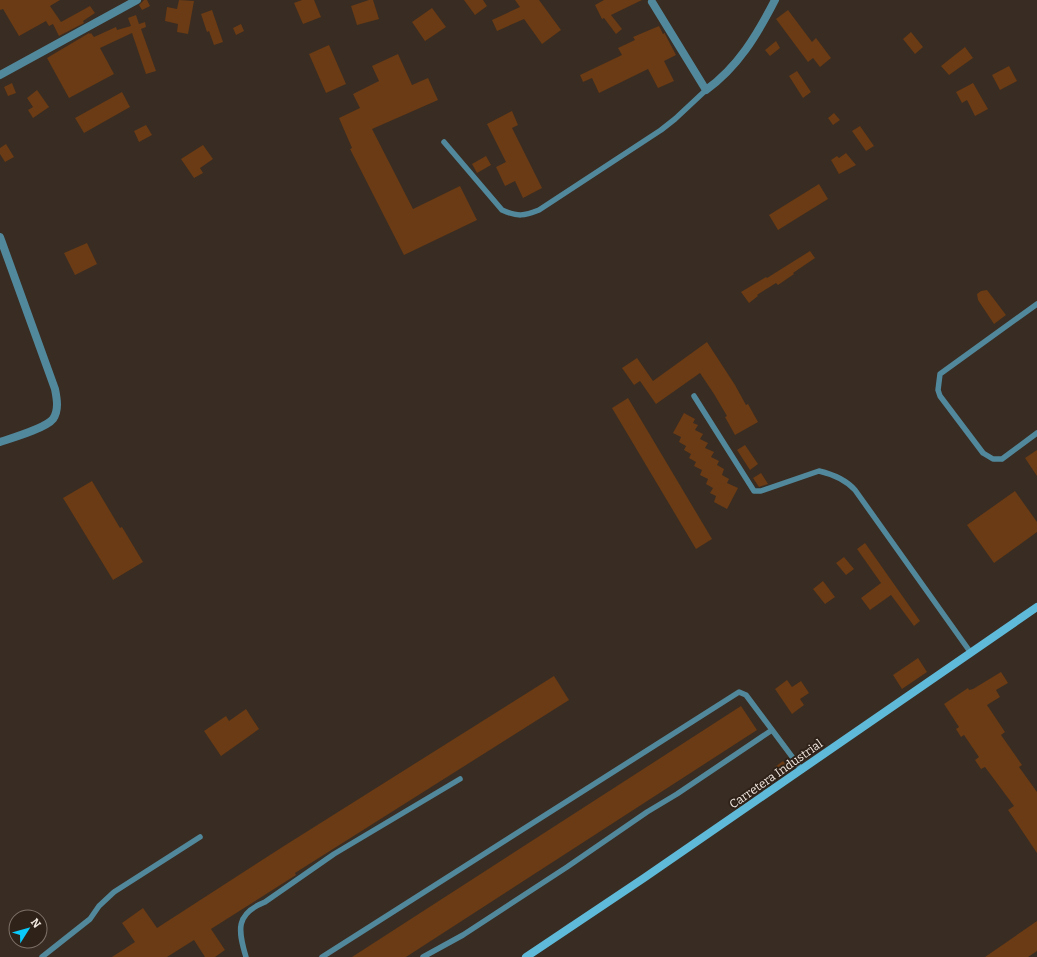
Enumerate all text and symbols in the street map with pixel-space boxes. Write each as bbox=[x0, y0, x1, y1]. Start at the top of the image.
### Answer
street label: Carretera Industrial bbox=[727, 736, 826, 811]
north arrow bbox=[8, 909, 48, 949]
text: N bbox=[28, 916, 44, 931]

